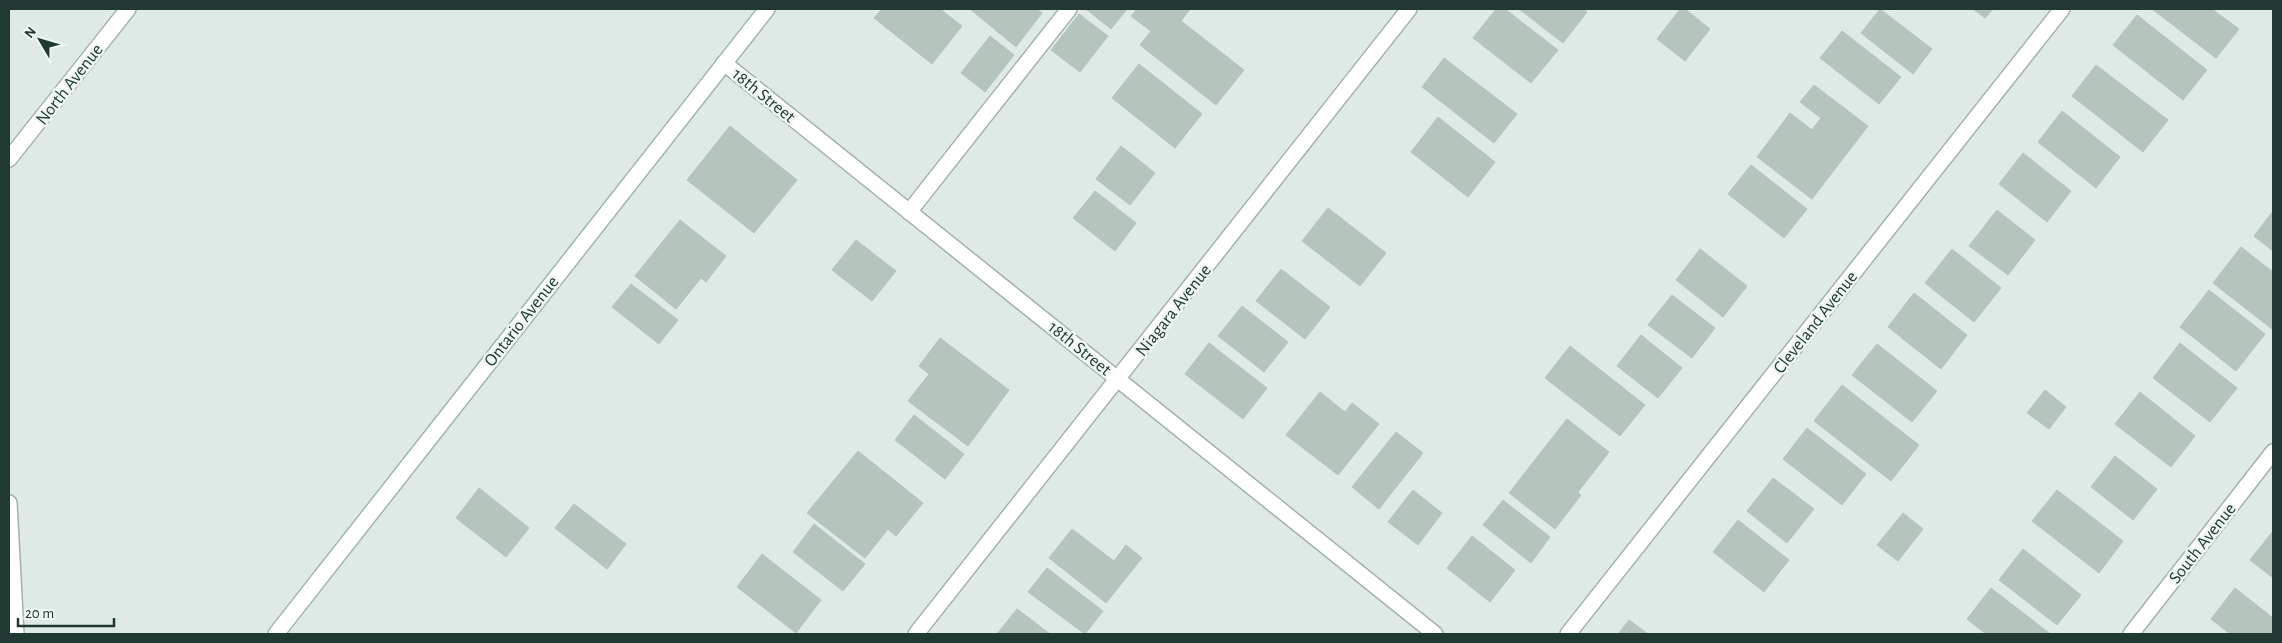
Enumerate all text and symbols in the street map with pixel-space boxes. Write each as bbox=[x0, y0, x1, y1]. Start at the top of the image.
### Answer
north arrow bbox=[15, 15, 65, 65]
text: N bbox=[22, 24, 39, 41]
street label: North Avenue bbox=[33, 41, 107, 128]
street label: 18th Street bbox=[728, 65, 798, 127]
street label: Niagara Avenue bbox=[1133, 261, 1215, 360]
street label: Cleveland Avenue bbox=[1770, 268, 1861, 377]
street label: Ontario Avenue bbox=[481, 273, 562, 370]
street label: 18th Street bbox=[1044, 318, 1114, 380]
street label: South Avenue bbox=[2166, 500, 2240, 587]
scale bar bbox=[18, 596, 114, 628]
text: 20 m bbox=[25, 606, 54, 621]

